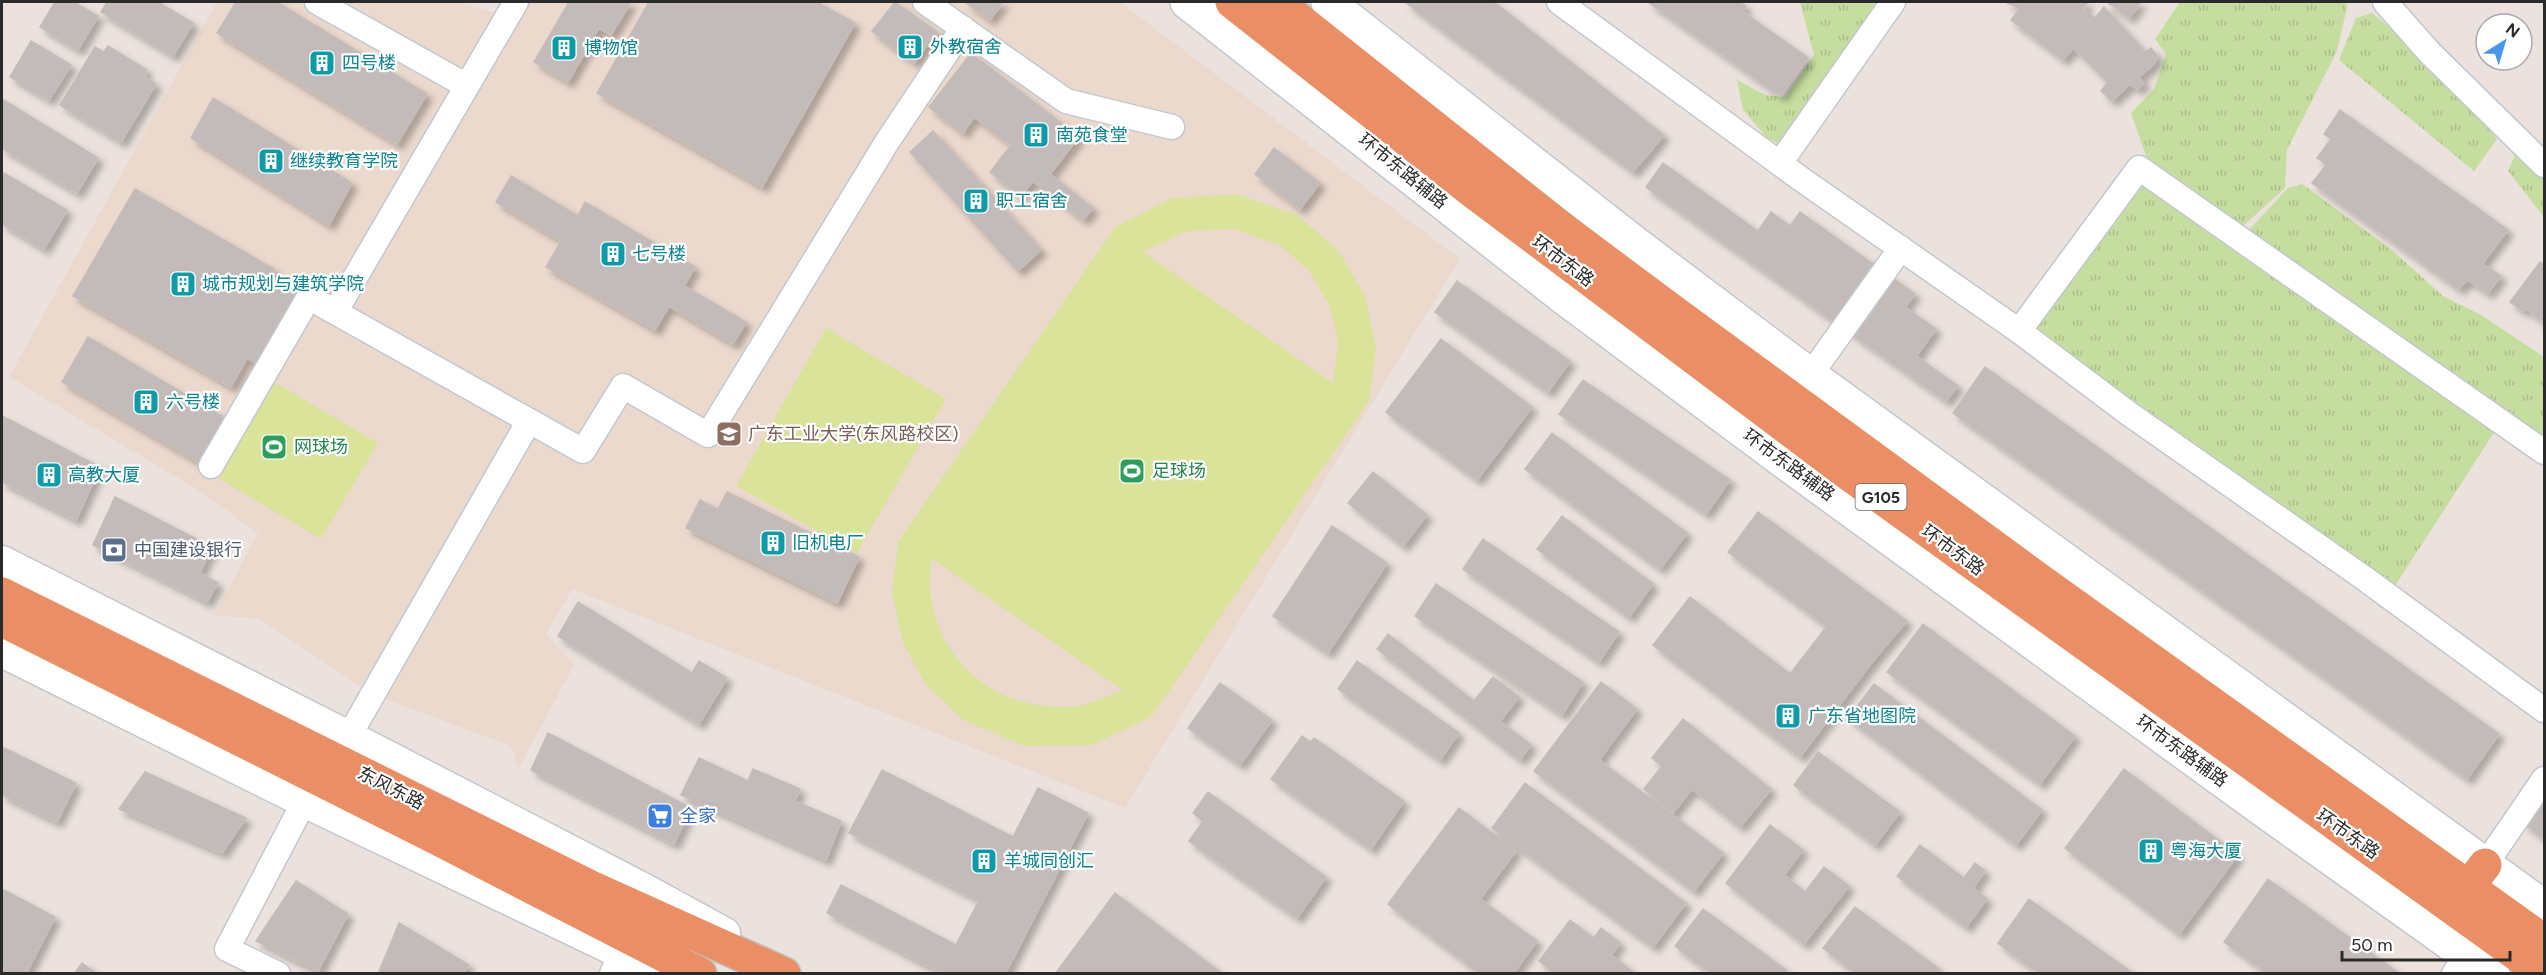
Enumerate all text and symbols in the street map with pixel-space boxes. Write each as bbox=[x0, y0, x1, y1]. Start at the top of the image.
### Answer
north arrow bbox=[2474, 12, 2534, 72]
text: N bbox=[2502, 19, 2523, 42]
building icon: 外教宿舍 bbox=[895, 32, 925, 62]
building icon: 博物馆 bbox=[549, 33, 579, 63]
place label: 外教宿舍 bbox=[930, 36, 1002, 58]
place label: 博物馆 bbox=[584, 37, 638, 59]
building icon: 四号楼 bbox=[307, 48, 337, 78]
place label: 四号楼 bbox=[342, 52, 396, 74]
building icon: 南苑食堂 bbox=[1021, 120, 1051, 150]
place label: 南苑食堂 bbox=[1056, 124, 1128, 146]
street label: 环市东路辅路 bbox=[1354, 128, 1452, 214]
building icon: 继续教育学院 bbox=[256, 146, 286, 176]
place label: 继续教育学院 bbox=[290, 150, 398, 172]
building icon: 职工宿舍 bbox=[961, 186, 991, 216]
place label: 职工宿舍 bbox=[996, 190, 1068, 212]
street label: 环市东路 bbox=[1528, 231, 1598, 291]
building icon: 七号楼 bbox=[598, 239, 628, 269]
place label: 七号楼 bbox=[632, 243, 686, 265]
building icon: 城市规划与建筑学院 bbox=[168, 269, 198, 299]
place label: 城市规划与建筑学院 bbox=[202, 273, 364, 295]
building icon: 六号楼 bbox=[131, 387, 161, 417]
place label: 六号楼 bbox=[166, 391, 220, 413]
school or university icon: 广东工业大学(东风路校区) bbox=[714, 419, 744, 449]
place label: 广东工业大学(东风路校区) bbox=[748, 423, 959, 445]
street label: 环市东路辅路 bbox=[1739, 424, 1839, 506]
sports icon: 网球场 bbox=[259, 432, 289, 462]
place label: 网球场 bbox=[294, 436, 348, 458]
sports icon: 足球场 bbox=[1117, 456, 1147, 486]
building icon: 高教大厦 bbox=[34, 460, 64, 490]
place label: 足球场 bbox=[1152, 460, 1206, 482]
place label: 高教大厦 bbox=[68, 464, 140, 486]
road number: G105 bbox=[1856, 484, 1906, 510]
street label: 环市东路 bbox=[1917, 520, 1989, 580]
building icon: 旧机电厂 bbox=[758, 528, 788, 558]
place label: 旧机电厂 bbox=[792, 532, 864, 554]
bank icon: 中国建设银行 bbox=[99, 535, 129, 565]
place label: 中国建设银行 bbox=[134, 539, 242, 561]
building icon: 广东省地图院 bbox=[1773, 701, 1803, 731]
place label: 广东省地图院 bbox=[1808, 705, 1916, 727]
street label: 环市东路辅路 bbox=[2132, 710, 2232, 792]
street label: 东风东路 bbox=[354, 762, 428, 814]
supermarket icon: 全家 bbox=[645, 801, 675, 831]
street label: 环市东路 bbox=[2312, 804, 2384, 864]
place label: 全家 bbox=[680, 805, 716, 827]
building icon: 粤海大厦 bbox=[2136, 836, 2166, 866]
place label: 粤海大厦 bbox=[2170, 840, 2242, 862]
building icon: 羊城同创汇 bbox=[969, 846, 999, 876]
place label: 羊城同创汇 bbox=[1004, 850, 1094, 872]
scale bar bbox=[2342, 924, 2510, 962]
text: 50 m bbox=[2351, 934, 2393, 956]

